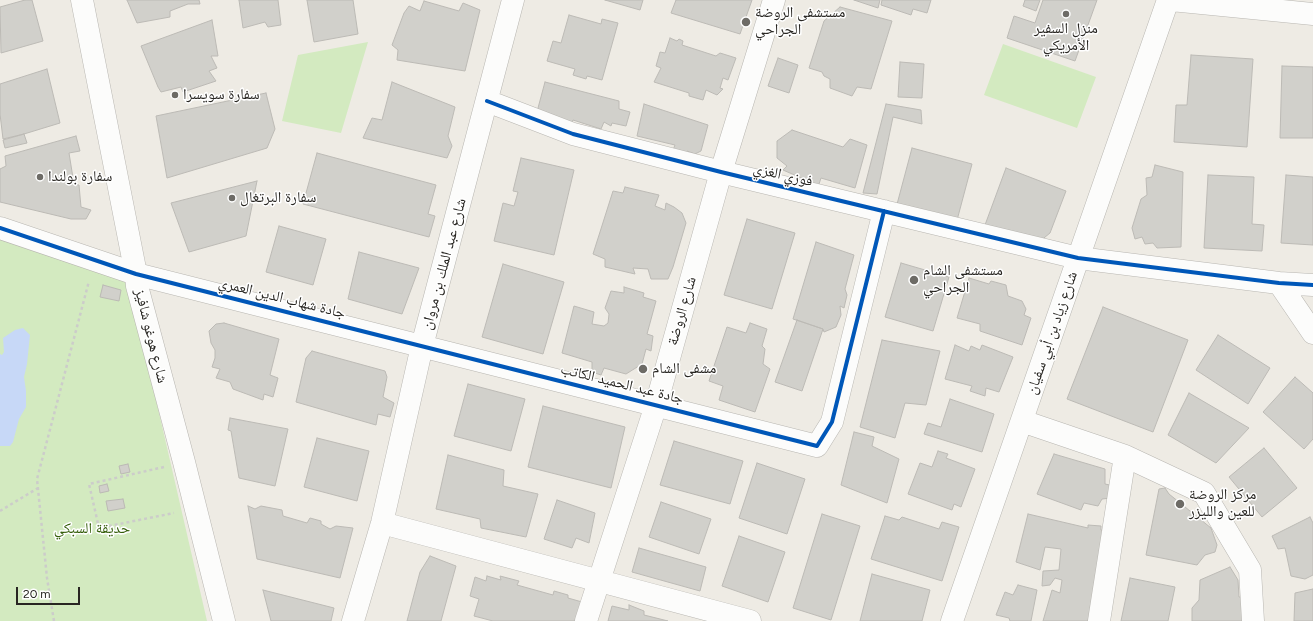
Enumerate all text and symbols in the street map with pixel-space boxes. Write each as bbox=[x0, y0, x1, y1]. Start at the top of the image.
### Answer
place label: مستشفى الروضة الجراحي bbox=[755, 4, 845, 39]
marker: منزل السفير الأمريكي bbox=[1061, 9, 1071, 19]
marker: مستشفى الروضة الجراحي bbox=[740, 16, 752, 28]
place label: منزل السفير الأمريكي bbox=[1034, 20, 1098, 55]
place label: سفارة سويسرا bbox=[183, 86, 260, 104]
marker: سفارة سويسرا bbox=[170, 90, 180, 100]
street label: فوزي الغزي bbox=[752, 159, 814, 191]
place label: سفارة بولندا bbox=[48, 168, 112, 186]
marker: سفارة بولندا bbox=[35, 172, 45, 182]
place label: سفارة البرتغال bbox=[240, 189, 316, 207]
marker: سفارة البرتغال bbox=[227, 193, 237, 203]
street label: شارع عبد الملك بن مروان bbox=[418, 196, 470, 332]
place label: مستشفى الشام الجراحي bbox=[923, 262, 1003, 297]
street label: شارع زياد بن أبي سفيان bbox=[1023, 269, 1081, 397]
street label: جادة شهاب الدين العمري bbox=[217, 274, 347, 322]
marker: مستشفى الشام الجراحي bbox=[908, 274, 920, 286]
street label: شارع الروضة bbox=[664, 275, 700, 347]
street label: شارع هوغو شافيز bbox=[131, 287, 171, 385]
street label: جادة عبد الحميد الكاتب bbox=[559, 360, 685, 408]
place label: مشفى الشام bbox=[652, 360, 716, 378]
marker: مشفى الشام bbox=[637, 363, 649, 375]
place label: مركز الروضة للعين والليزر bbox=[1189, 486, 1256, 521]
marker: مركز الروضة للعين والليزر bbox=[1174, 498, 1186, 510]
park label: حديقة السبكي bbox=[54, 520, 130, 538]
scale bar bbox=[18, 579, 82, 605]
text: 20 m bbox=[23, 587, 51, 601]

